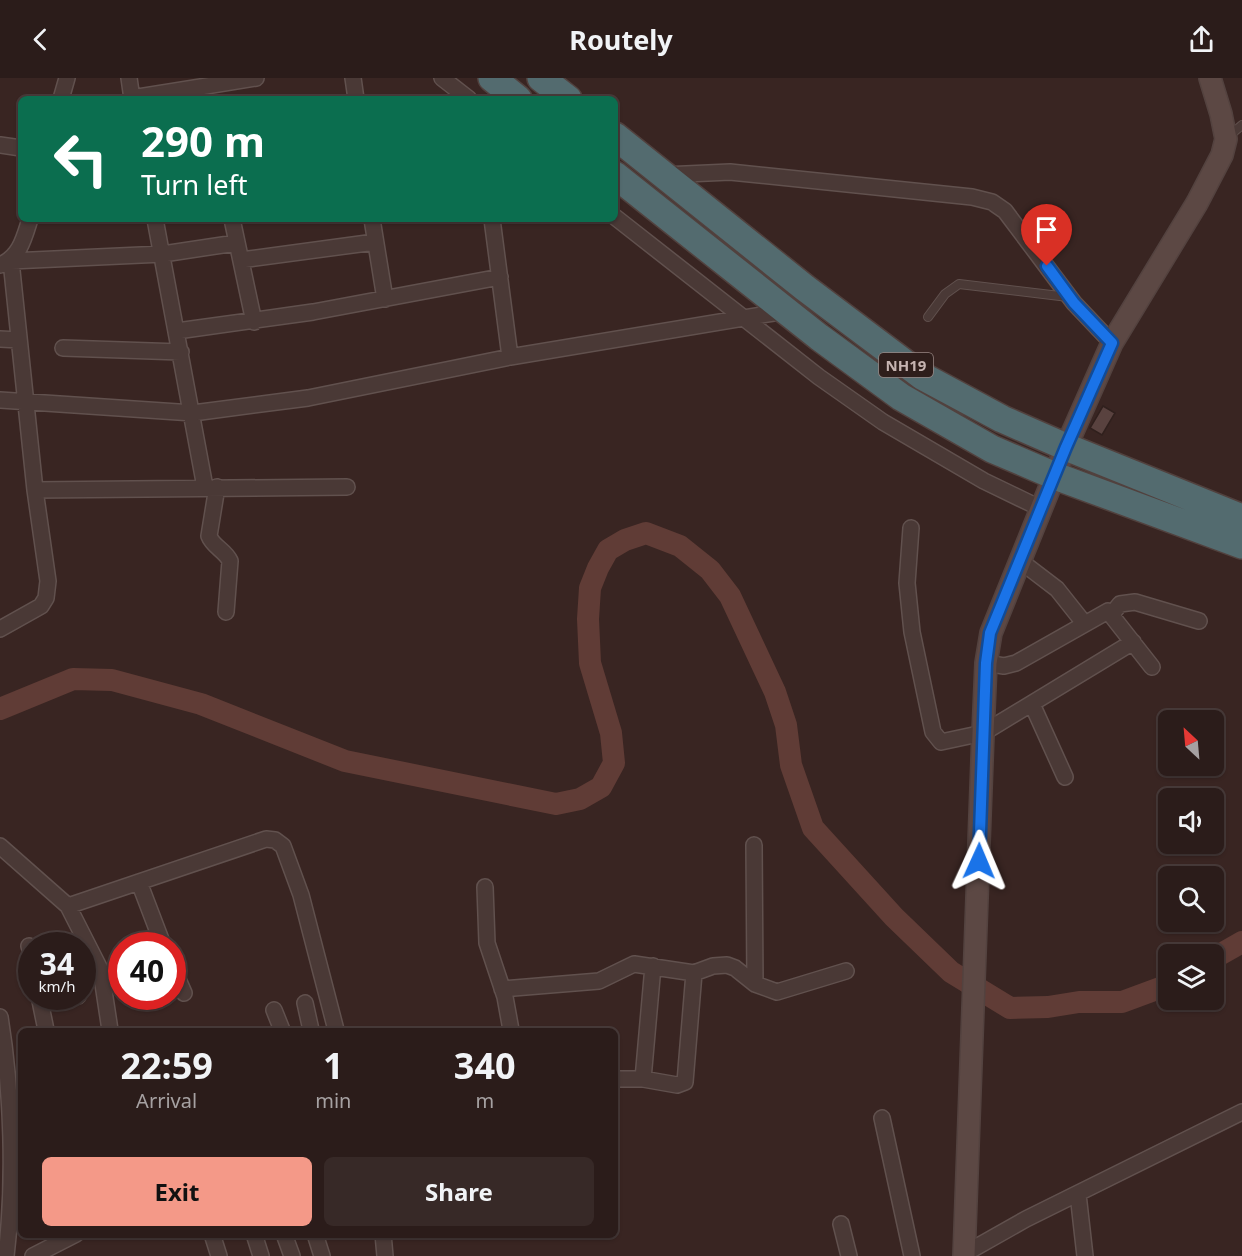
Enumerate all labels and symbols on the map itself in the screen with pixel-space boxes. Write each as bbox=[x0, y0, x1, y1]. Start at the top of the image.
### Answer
pin bbox=[1021, 204, 1072, 266]
road number: NH19 bbox=[879, 353, 933, 377]
north arrow bbox=[1158, 710, 1224, 776]
position arrow bbox=[947, 829, 1011, 893]
speed limit sign: 40 bbox=[108, 932, 186, 1010]

